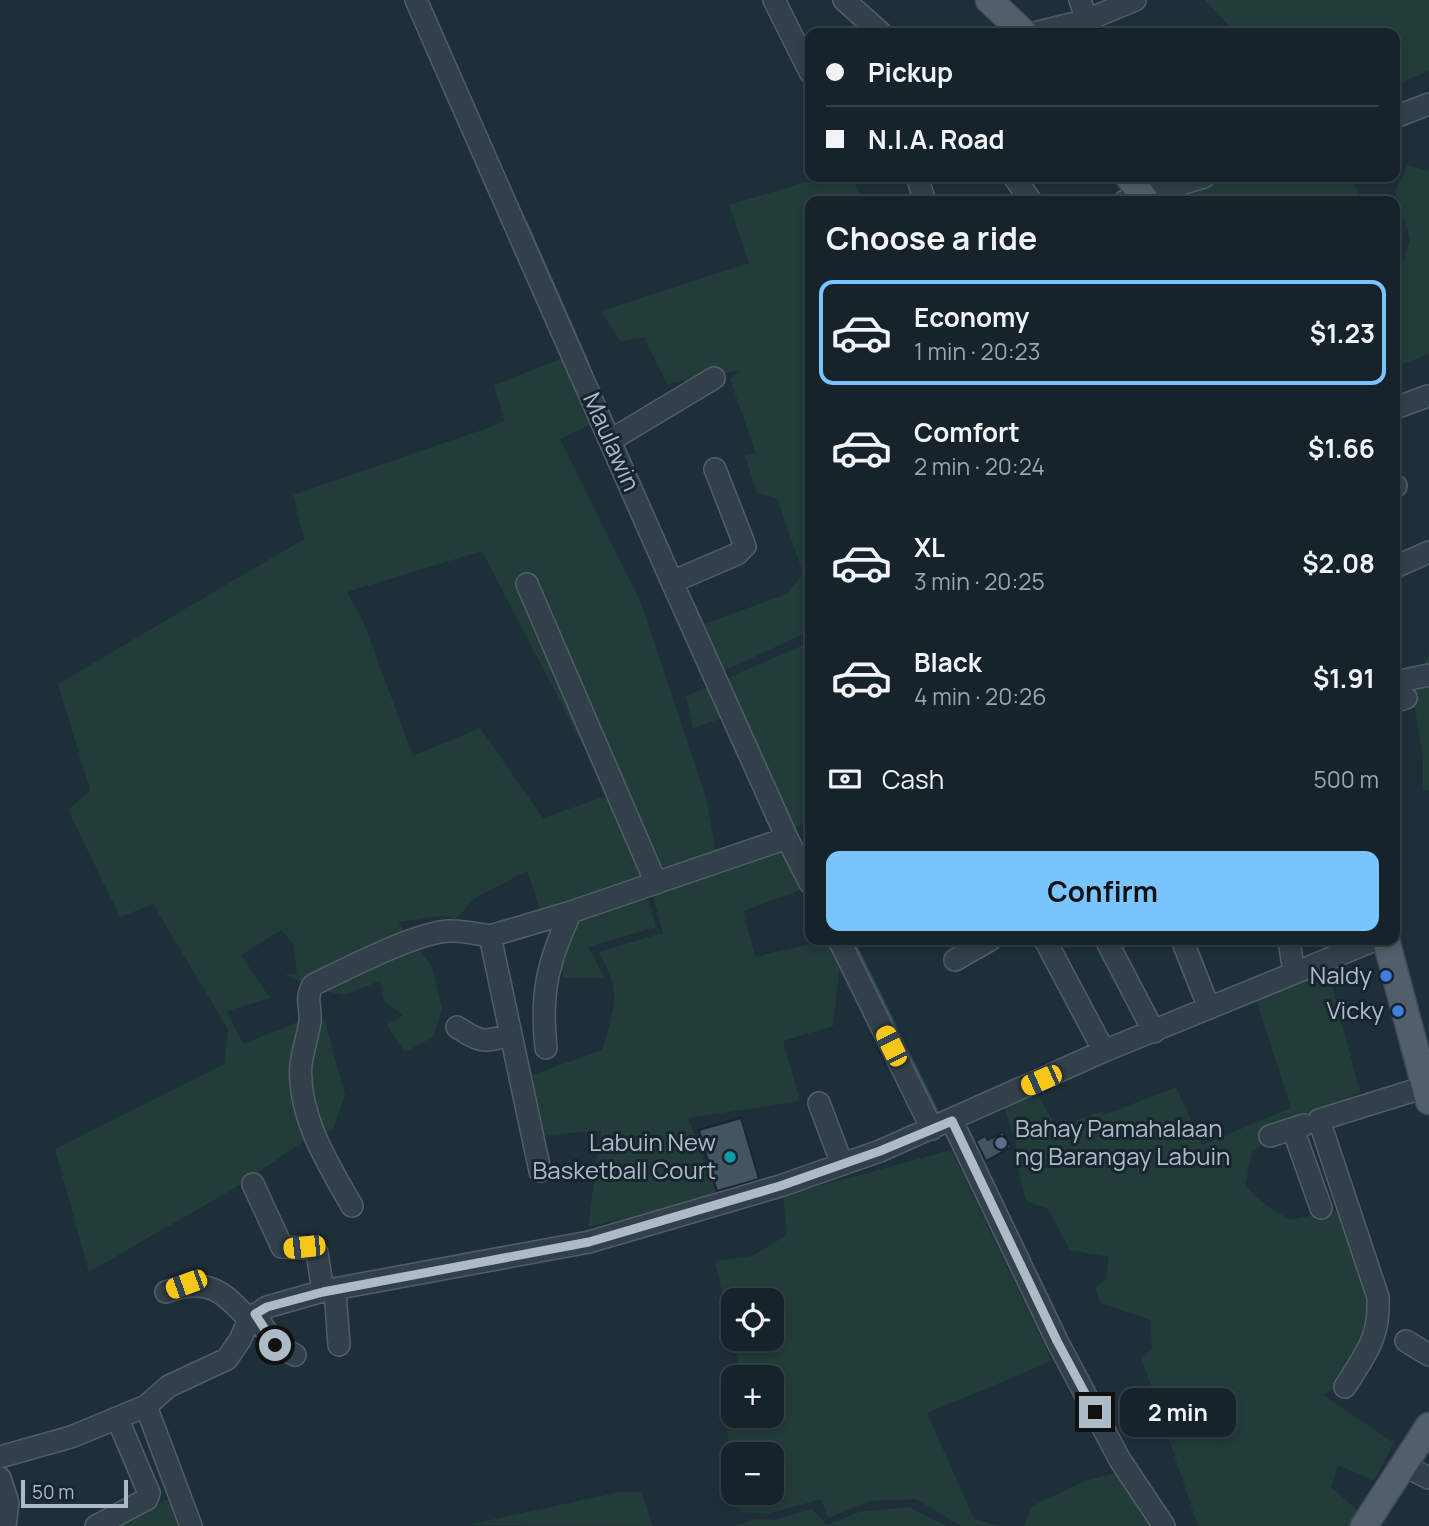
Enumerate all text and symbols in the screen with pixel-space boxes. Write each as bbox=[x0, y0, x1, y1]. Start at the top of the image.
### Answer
text: Pickup bbox=[868, 54, 953, 90]
text: N.I.A. Road bbox=[868, 121, 1005, 157]
text: Choose a ride bbox=[826, 216, 1037, 260]
text: Economy bbox=[914, 299, 1029, 335]
icon: car bbox=[830, 301, 893, 364]
text: $1.23 bbox=[1310, 315, 1375, 351]
text: 1 min · 20:23 bbox=[914, 335, 1040, 367]
street label: Maulawin bbox=[576, 387, 649, 496]
text: Comfort bbox=[914, 414, 1020, 450]
icon: car bbox=[830, 416, 893, 479]
text: $1.66 bbox=[1308, 430, 1375, 466]
text: 2 min · 20:24 bbox=[914, 450, 1045, 482]
text: XL bbox=[914, 529, 945, 565]
icon: car bbox=[830, 531, 893, 594]
text: $2.08 bbox=[1302, 545, 1375, 581]
text: 3 min · 20:25 bbox=[914, 565, 1045, 597]
text: Black bbox=[914, 644, 982, 680]
icon: car bbox=[830, 646, 893, 709]
text: $1.91 bbox=[1313, 660, 1375, 696]
text: 4 min · 20:26 bbox=[914, 680, 1047, 712]
icon: cash bbox=[826, 760, 864, 798]
text: Cash bbox=[882, 761, 944, 797]
text: 500 m bbox=[1314, 763, 1379, 795]
button: Confirm bbox=[826, 851, 1379, 931]
place label: Naldy bbox=[1310, 958, 1372, 991]
marker: Naldy bbox=[1378, 968, 1394, 984]
place label: Vicky bbox=[1327, 993, 1384, 1026]
marker: Vicky bbox=[1390, 1003, 1406, 1019]
car bbox=[873, 1023, 910, 1069]
car bbox=[1018, 1062, 1065, 1098]
place label: Bahay Pamahalaan ng Barangay Labuin bbox=[1015, 1111, 1230, 1172]
place label: Labuin New Basketball Court bbox=[533, 1125, 716, 1186]
marker: Bahay Pamahalaan ng Barangay Labuin bbox=[993, 1135, 1009, 1151]
marker: Labuin New Basketball Court bbox=[722, 1149, 738, 1165]
car bbox=[283, 1234, 326, 1260]
car bbox=[163, 1267, 210, 1301]
map controls bbox=[721, 1288, 784, 1505]
button: locate bbox=[721, 1288, 784, 1351]
route start bbox=[259, 1329, 291, 1361]
button: + bbox=[721, 1365, 784, 1428]
callout: 2 min bbox=[1120, 1388, 1235, 1436]
route end bbox=[1079, 1396, 1111, 1428]
text: 2 min bbox=[1148, 1396, 1208, 1428]
button: − bbox=[721, 1442, 784, 1505]
scale bar bbox=[21, 1477, 128, 1509]
text: 50 m bbox=[32, 1479, 74, 1505]

